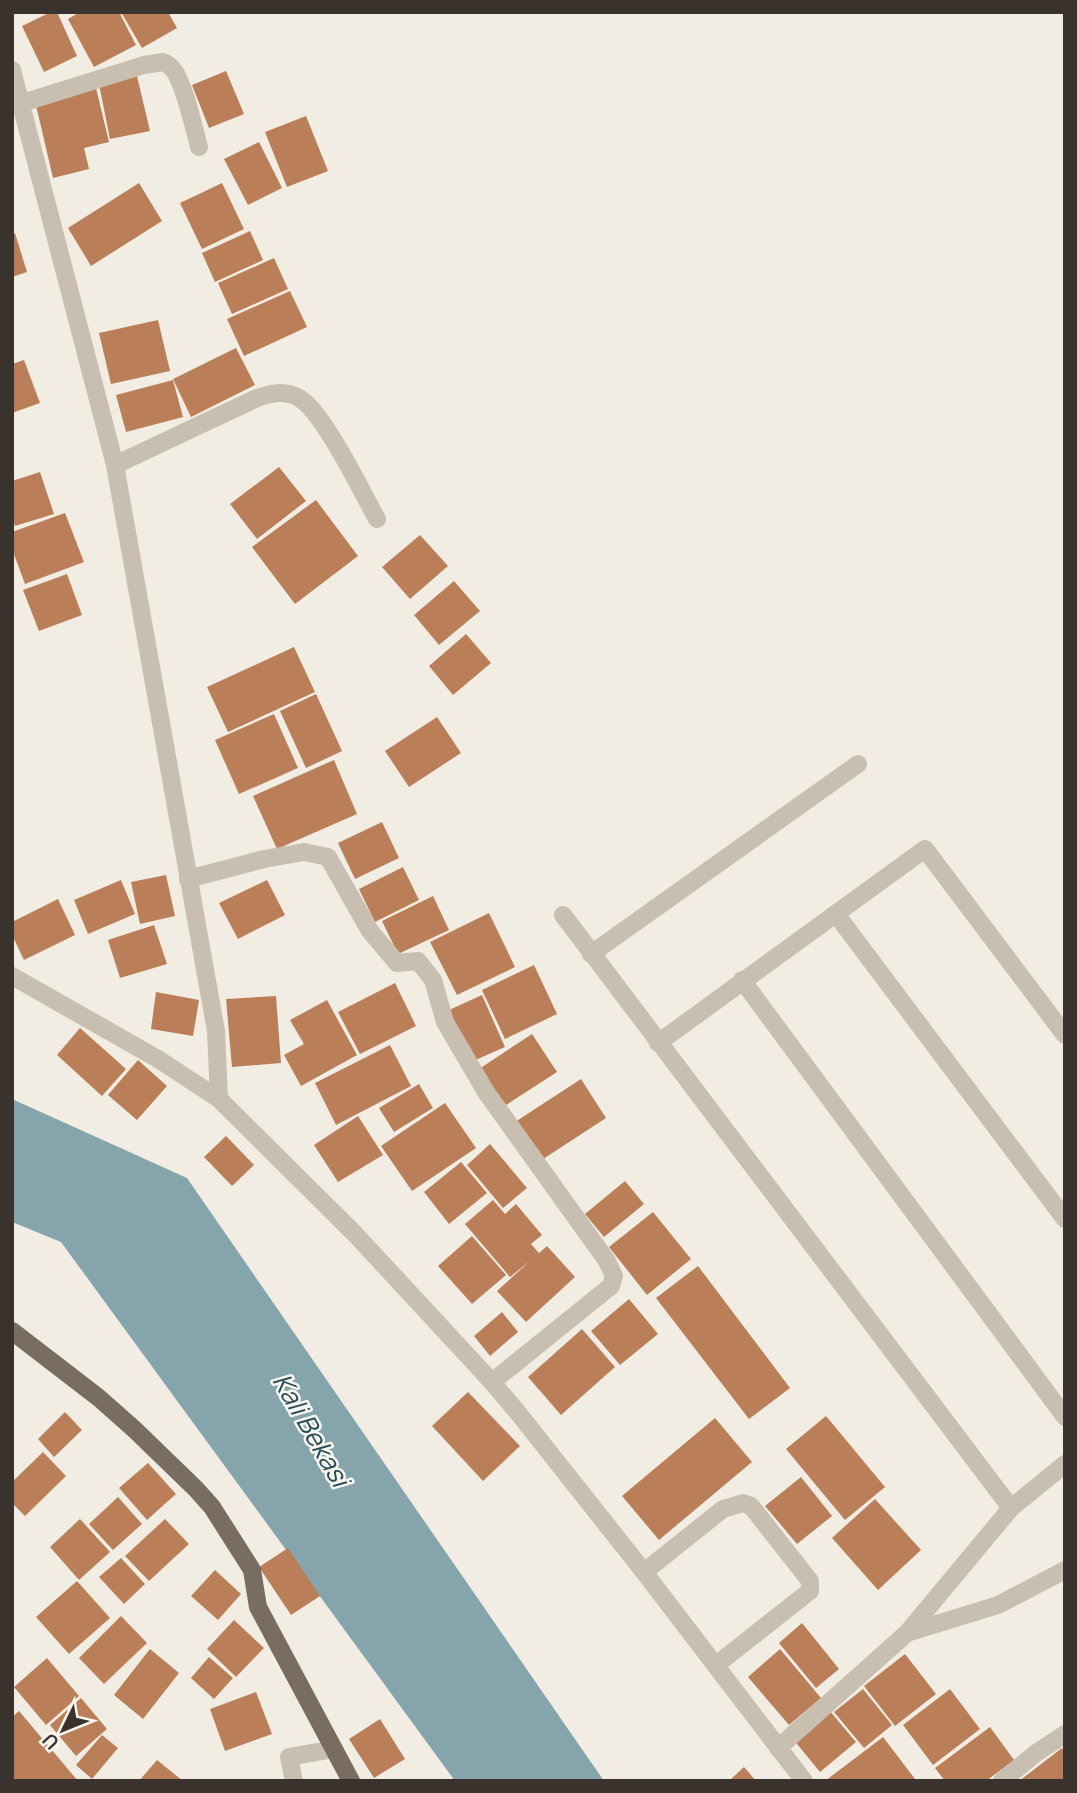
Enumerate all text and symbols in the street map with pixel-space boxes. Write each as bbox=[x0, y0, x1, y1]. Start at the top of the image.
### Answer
water label: Kali Bekasi bbox=[265, 1366, 360, 1495]
north arrow bbox=[28, 1695, 98, 1765]
text: U bbox=[36, 1728, 65, 1755]

